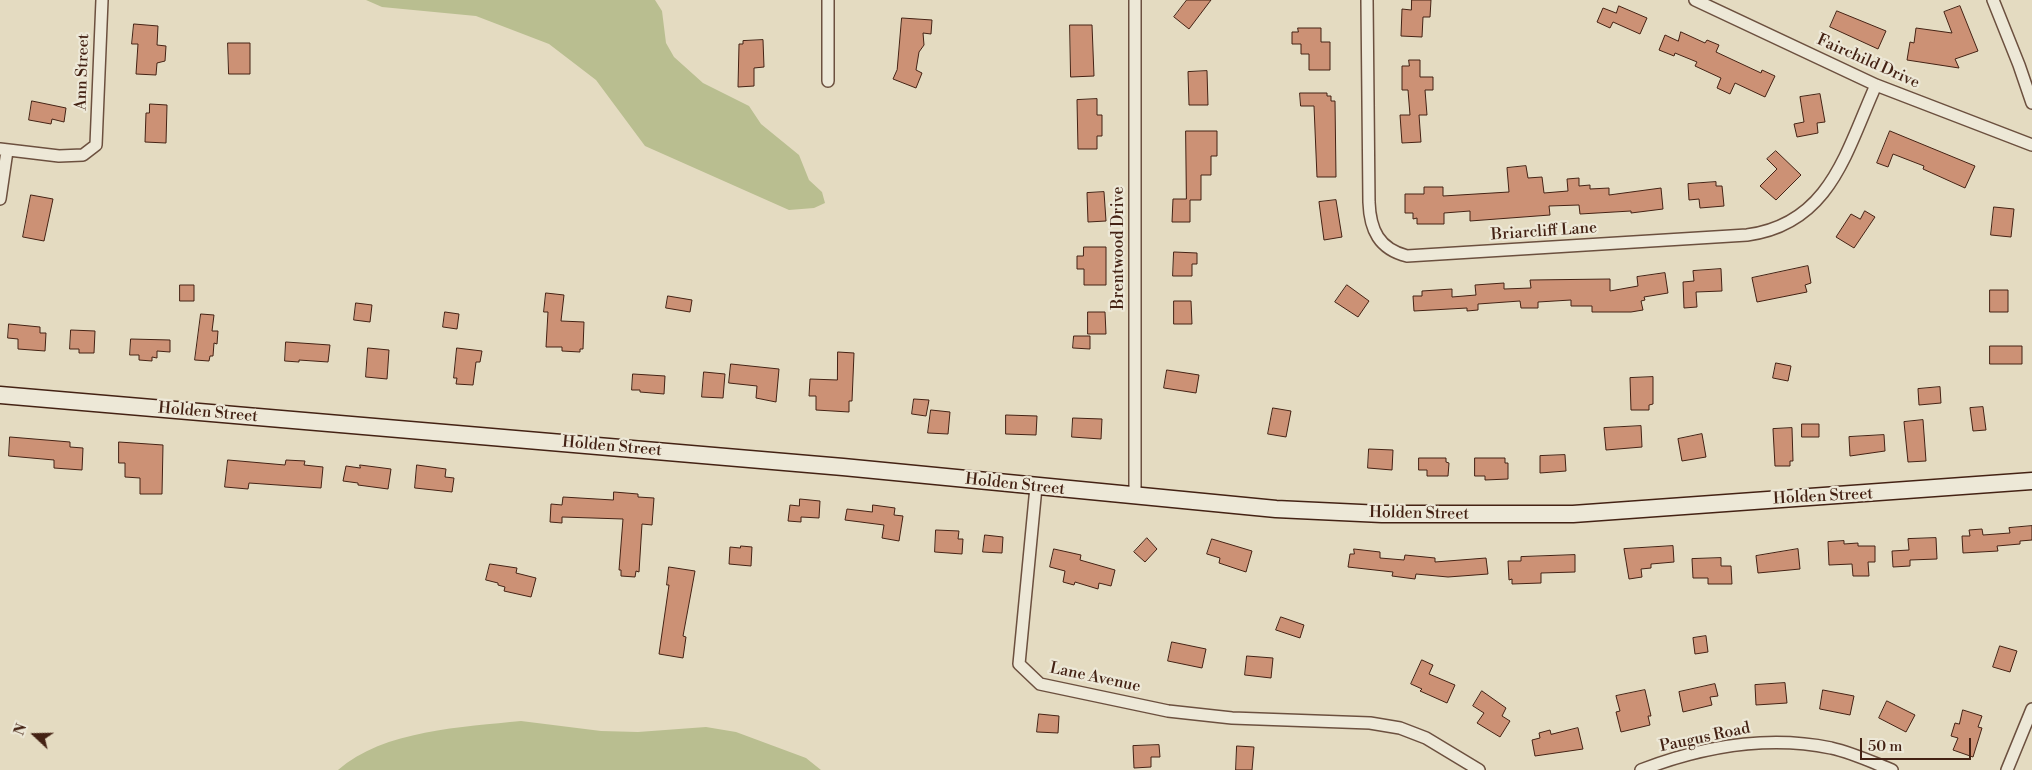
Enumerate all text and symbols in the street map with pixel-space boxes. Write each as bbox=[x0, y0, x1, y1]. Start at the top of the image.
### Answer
street label: Fairchild Drive bbox=[1814, 31, 1922, 93]
street label: Ann Street bbox=[72, 33, 94, 111]
street label: Brentwood Drive bbox=[1109, 186, 1129, 310]
street label: Briarcliff Lane bbox=[1490, 219, 1598, 245]
street label: Holden Street bbox=[157, 399, 259, 427]
street label: Holden Street bbox=[561, 433, 663, 461]
street label: Holden Street bbox=[964, 470, 1066, 500]
street label: Holden Street bbox=[1773, 485, 1873, 509]
street label: Holden Street bbox=[1369, 504, 1469, 524]
street label: Lane Avenue bbox=[1048, 659, 1142, 697]
north arrow bbox=[10, 710, 60, 760]
street label: Paugus Road bbox=[1658, 719, 1752, 757]
text: N bbox=[11, 721, 31, 738]
scale bar bbox=[1862, 728, 1973, 760]
text: 50 m bbox=[1868, 737, 1902, 756]

